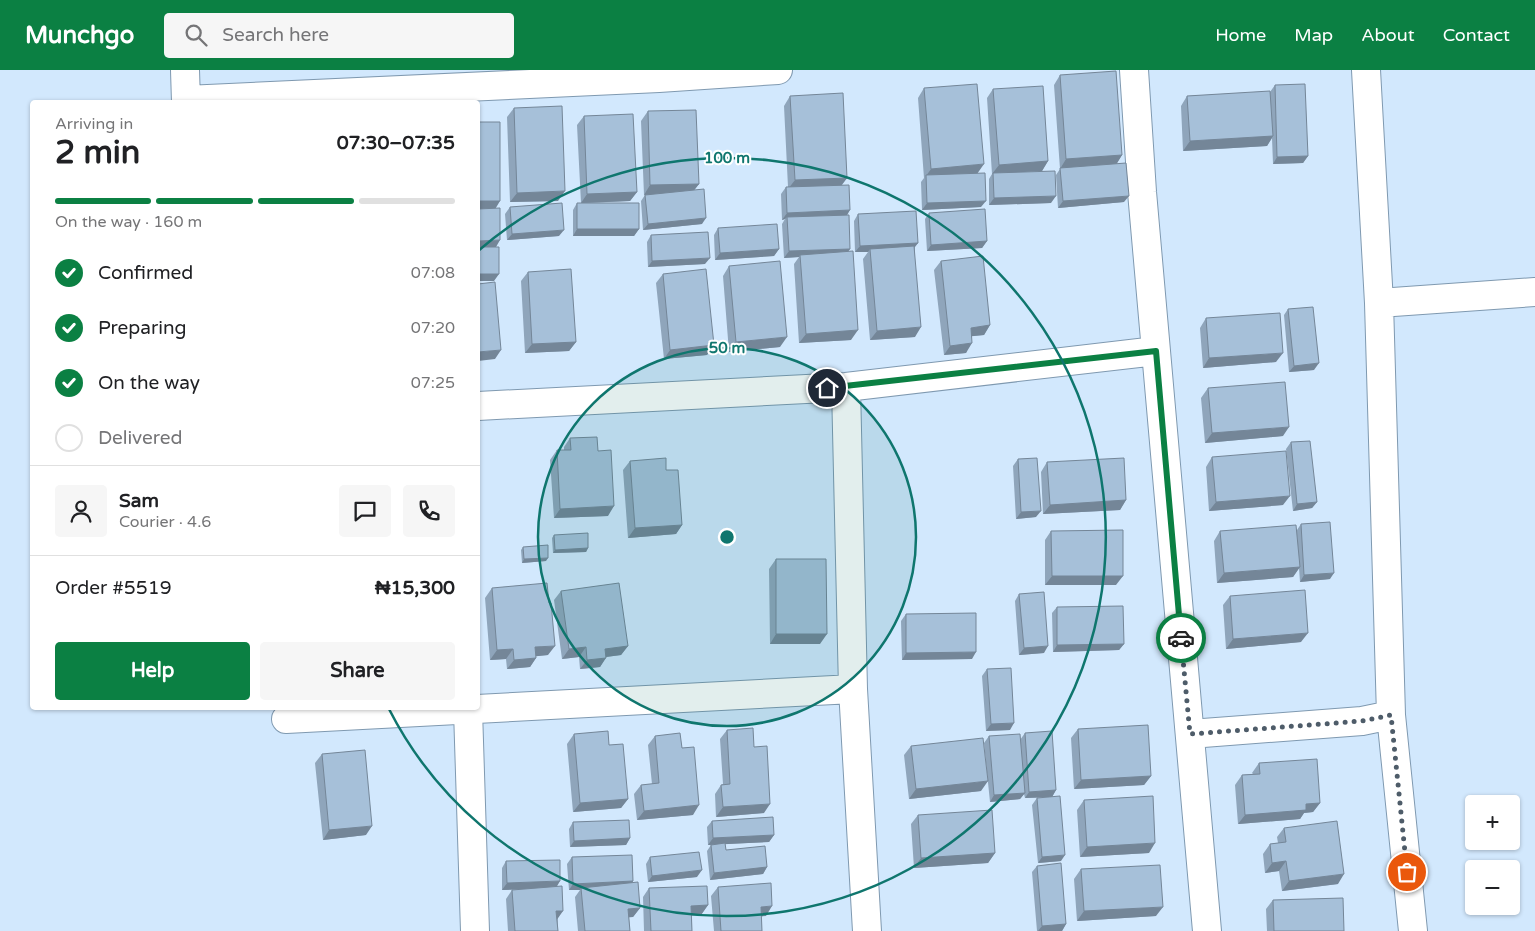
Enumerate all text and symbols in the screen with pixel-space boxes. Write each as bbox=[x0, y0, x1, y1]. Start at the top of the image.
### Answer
search box bbox=[164, 13, 514, 58]
text: Munchgo bbox=[25, 21, 134, 50]
icon: search bbox=[182, 21, 210, 49]
text: Search here bbox=[222, 24, 329, 46]
text: Home bbox=[1215, 24, 1266, 46]
text: Map bbox=[1294, 24, 1333, 46]
text: About bbox=[1361, 24, 1415, 46]
text: Contact bbox=[1443, 24, 1510, 46]
text: Arriving in bbox=[55, 114, 133, 134]
text: 07:30–07:35 bbox=[337, 132, 455, 154]
text: 2 min bbox=[55, 134, 140, 172]
text: 100 m bbox=[704, 149, 750, 167]
text: On the way · 160 m bbox=[55, 212, 202, 232]
icon: check bbox=[55, 259, 83, 287]
text: Confirmed bbox=[98, 262, 193, 284]
text: 07:08 bbox=[411, 263, 455, 283]
icon: check bbox=[55, 314, 83, 342]
text: Preparing bbox=[98, 317, 187, 339]
text: 07:20 bbox=[411, 318, 455, 338]
text: 50 m bbox=[709, 339, 745, 357]
pin bbox=[806, 367, 848, 409]
icon: check bbox=[55, 369, 83, 397]
text: On the way bbox=[98, 372, 200, 394]
text: 07:25 bbox=[411, 373, 455, 393]
icon: home bbox=[813, 374, 841, 402]
text: Delivered bbox=[98, 427, 183, 449]
button: person bbox=[55, 485, 107, 537]
button: chat bbox=[339, 485, 391, 537]
button: phone bbox=[403, 485, 455, 537]
text: Sam bbox=[119, 490, 159, 512]
text: Courier · 4.6 bbox=[119, 512, 211, 532]
centre of rings bbox=[718, 528, 736, 546]
text: Order #5519 bbox=[55, 577, 172, 599]
text: ₦15,300 bbox=[375, 577, 455, 599]
courier bbox=[1156, 613, 1206, 663]
icon: car bbox=[1167, 624, 1195, 652]
button: Help bbox=[55, 642, 250, 700]
button: Share bbox=[260, 642, 455, 700]
map controls bbox=[1465, 795, 1520, 915]
button: + bbox=[1465, 795, 1520, 850]
pin bbox=[1386, 851, 1428, 893]
icon: bag bbox=[1393, 858, 1421, 886]
button: − bbox=[1465, 860, 1520, 915]

